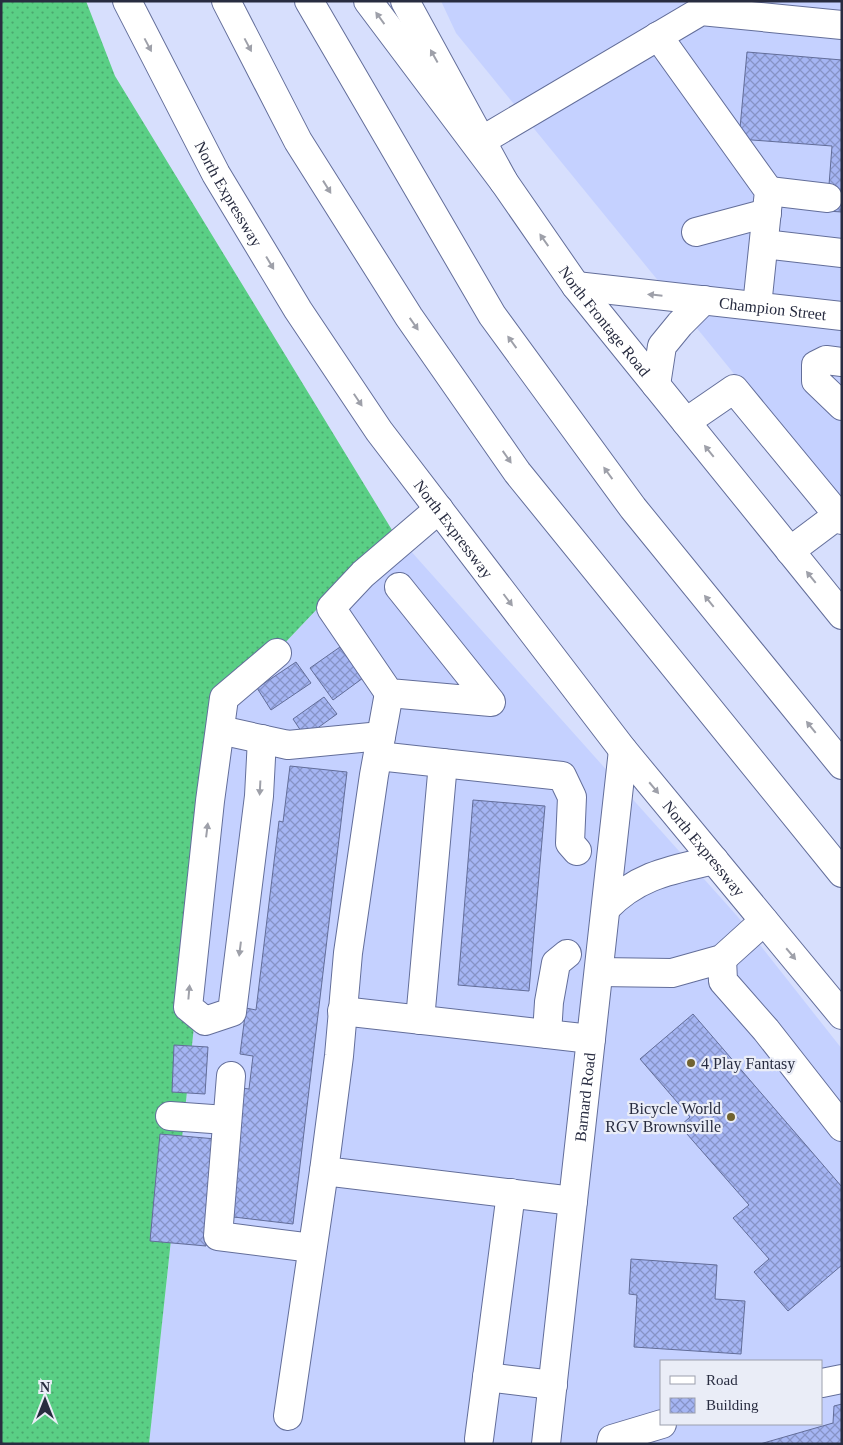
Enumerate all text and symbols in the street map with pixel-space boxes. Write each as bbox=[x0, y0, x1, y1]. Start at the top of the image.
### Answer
one-way arrow bbox=[375, 11, 385, 25]
one-way arrow bbox=[144, 38, 152, 52]
one-way arrow bbox=[244, 38, 252, 52]
one-way arrow bbox=[430, 49, 439, 62]
street label: North Expressway bbox=[192, 138, 266, 250]
one-way arrow bbox=[322, 180, 332, 193]
one-way arrow bbox=[539, 233, 549, 247]
one-way arrow bbox=[265, 257, 274, 270]
street label: North Frontage Road bbox=[556, 263, 653, 380]
one-way arrow bbox=[647, 291, 663, 299]
street label: Champion Street bbox=[718, 294, 828, 323]
one-way arrow bbox=[409, 317, 419, 331]
one-way arrow bbox=[507, 335, 517, 349]
one-way arrow bbox=[353, 393, 363, 407]
one-way arrow bbox=[704, 444, 715, 457]
one-way arrow bbox=[502, 451, 512, 464]
one-way arrow bbox=[603, 466, 613, 480]
street label: North Expressway bbox=[411, 477, 496, 582]
one-way arrow bbox=[806, 571, 817, 584]
one-way arrow bbox=[502, 593, 513, 606]
one-way arrow bbox=[703, 595, 714, 608]
one-way arrow bbox=[806, 721, 817, 734]
one-way arrow bbox=[255, 780, 263, 796]
one-way arrow bbox=[649, 781, 660, 794]
street label: North Expressway bbox=[659, 797, 748, 900]
one-way arrow bbox=[203, 822, 211, 838]
one-way arrow bbox=[236, 941, 244, 957]
one-way arrow bbox=[785, 948, 796, 960]
one-way arrow bbox=[185, 984, 193, 1000]
street label: Barnard Road bbox=[572, 1052, 598, 1143]
place label: 4 Play Fantasy bbox=[701, 1055, 795, 1073]
marker: 4 Play Fantasy bbox=[685, 1057, 697, 1069]
place label: Bicycle World RGV Brownsville bbox=[605, 1100, 721, 1135]
marker: Bicycle World RGV Brownsville bbox=[725, 1111, 737, 1123]
legend bbox=[660, 1360, 823, 1425]
text: Road bbox=[706, 1372, 738, 1388]
north arrow bbox=[20, 1375, 70, 1425]
text: N bbox=[40, 1380, 50, 1395]
text: Building bbox=[706, 1397, 759, 1413]

